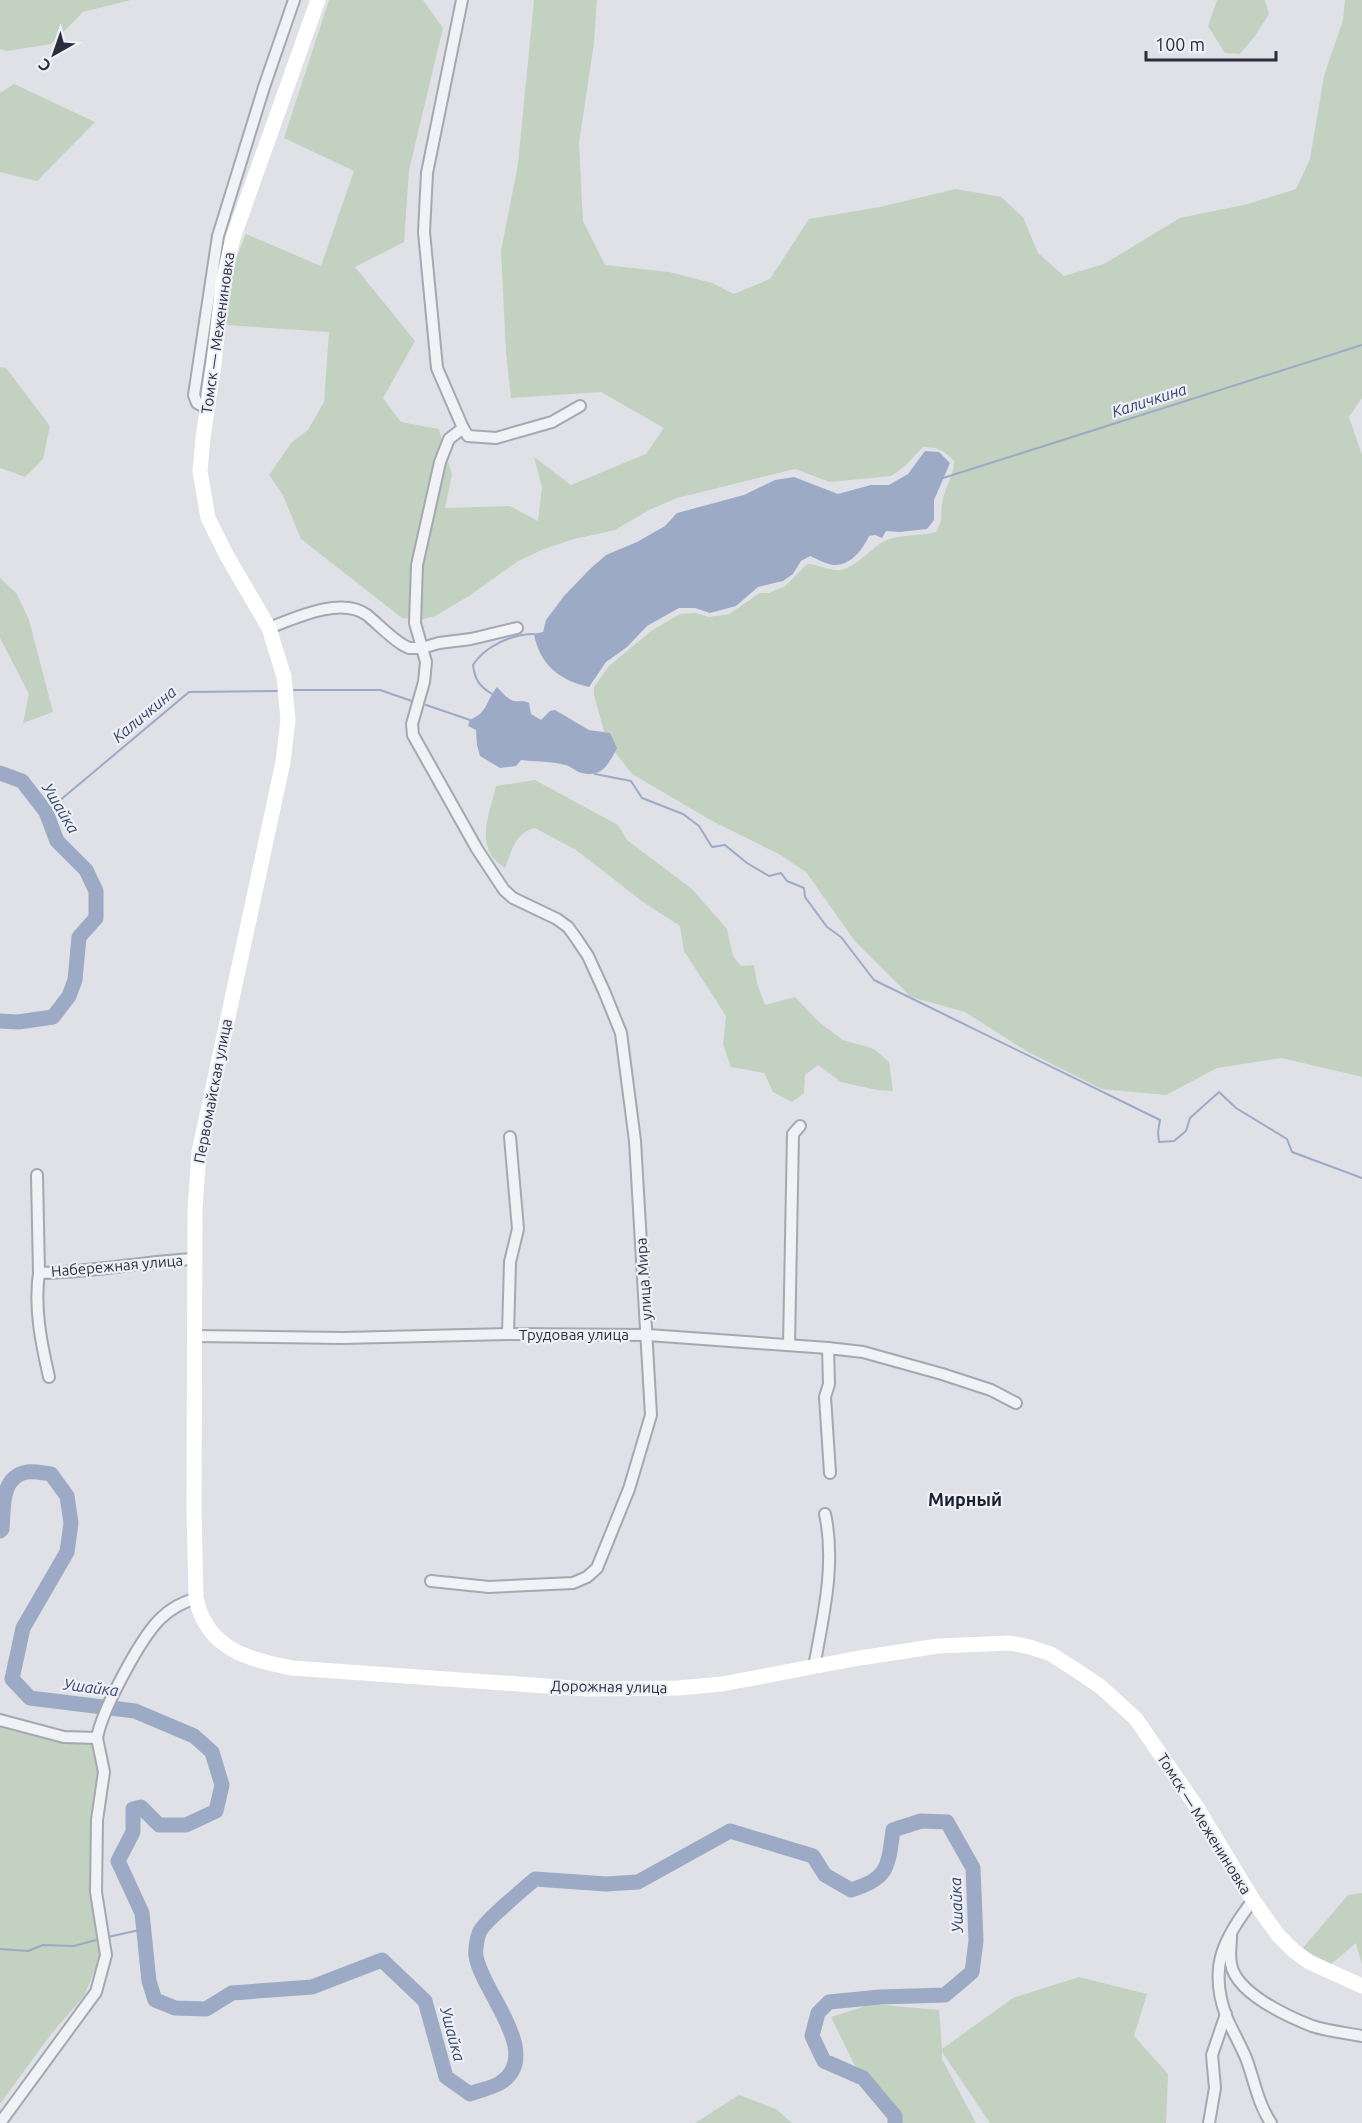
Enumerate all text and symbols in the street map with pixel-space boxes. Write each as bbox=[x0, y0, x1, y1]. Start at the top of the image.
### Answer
north arrow bbox=[24, 24, 84, 84]
scale bar bbox=[1146, 24, 1276, 62]
text: 100 m bbox=[1155, 34, 1205, 54]
text: С bbox=[35, 55, 54, 76]
street label: Томск — Межениновка bbox=[198, 251, 237, 415]
water label: Каличкина bbox=[1109, 379, 1189, 421]
water label: Каличкина bbox=[108, 682, 180, 746]
water label: Ушайка bbox=[38, 779, 83, 837]
street label: Первомайская улица bbox=[190, 1017, 235, 1165]
street label: улица Мира bbox=[632, 1237, 655, 1321]
street label: Набережная улица bbox=[50, 1251, 184, 1280]
street label: Трудовая улица bbox=[519, 1326, 629, 1343]
district label: Мирный bbox=[928, 1489, 1002, 1509]
water label: Ушайка bbox=[61, 1675, 120, 1699]
street label: Дорожная улица bbox=[550, 1677, 668, 1696]
street label: Томск — Межениновка bbox=[1154, 1750, 1255, 1897]
water label: Ушайка bbox=[946, 1877, 966, 1934]
water label: Ушайка bbox=[437, 2004, 469, 2063]

